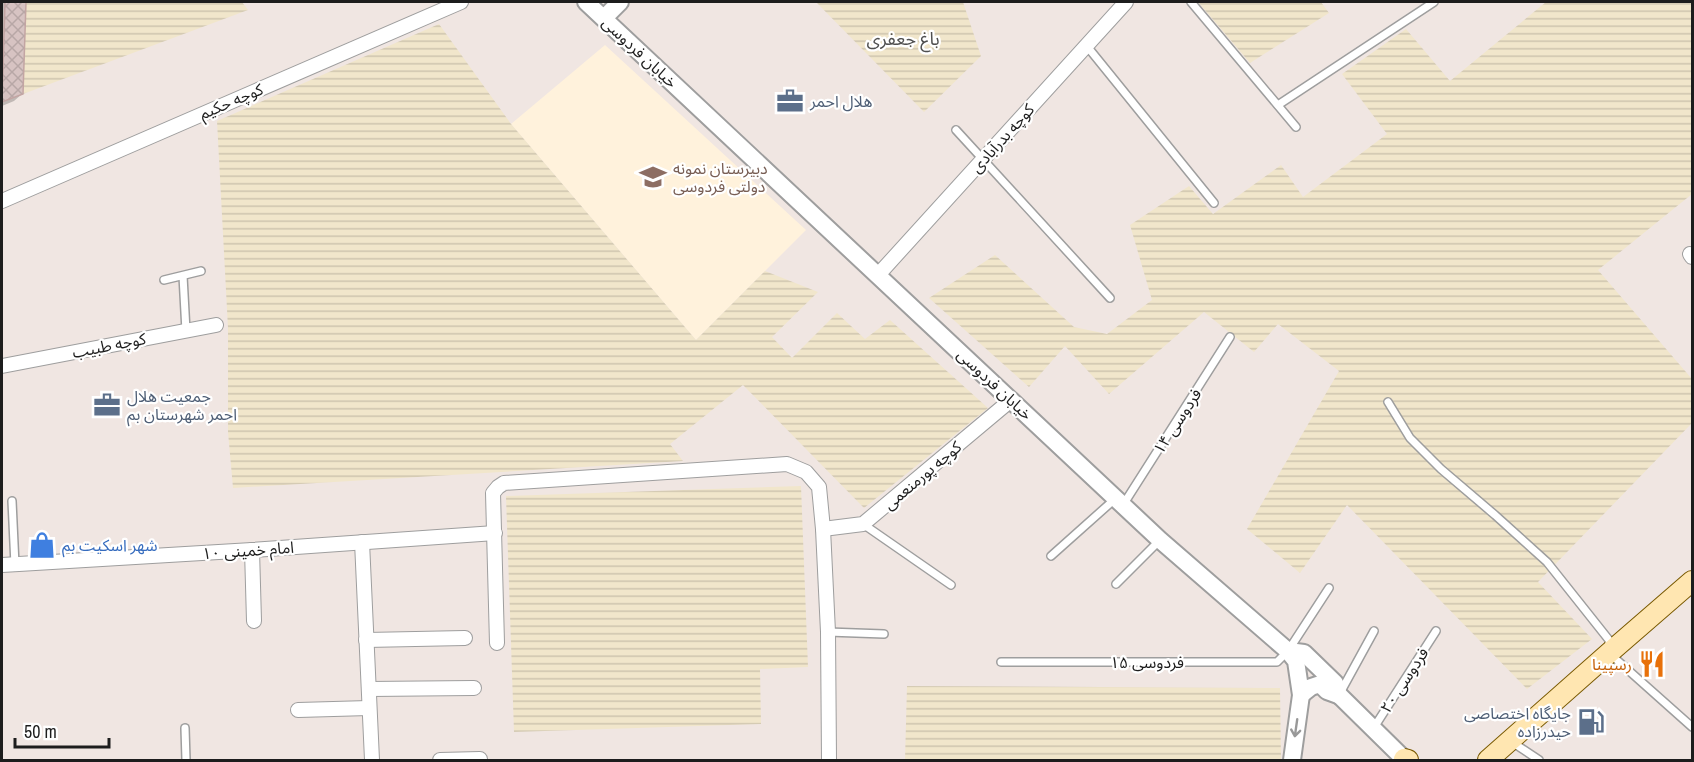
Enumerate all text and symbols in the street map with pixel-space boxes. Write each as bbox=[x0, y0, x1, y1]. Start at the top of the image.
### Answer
street label: خیابان فردوسی bbox=[597, 11, 683, 93]
district label: باغ جعفری bbox=[866, 26, 940, 53]
street label: کوچه حکیم bbox=[196, 78, 268, 126]
office icon: هلال احمر bbox=[775, 86, 805, 116]
place label: هلال احمر bbox=[809, 90, 872, 112]
street label: کوچه بدرآبادی bbox=[965, 98, 1039, 177]
place label: دبیرستان نمونه دولتی فردوسی bbox=[673, 157, 768, 197]
school or university icon: دبیرستان نمونه دولتی فردوسی bbox=[638, 162, 668, 192]
street label: کوچه طبیب bbox=[70, 327, 148, 363]
street label: خیابان فردوسی bbox=[952, 343, 1038, 425]
street label: فردوسی ۱۴ bbox=[1148, 384, 1206, 458]
place label: جمعیت هلال احمر شهرستان بم bbox=[127, 385, 237, 427]
office icon: جمعیت هلال احمر شهرستان بم bbox=[92, 390, 122, 420]
street label: کوچه پورمنعمی bbox=[878, 436, 966, 514]
shop icon: شهر اسکیت بم bbox=[27, 530, 57, 560]
place label: شهر اسکیت بم bbox=[62, 534, 158, 558]
street label: امام خمینی ۱۰ bbox=[201, 536, 295, 566]
street label: فردوسی ۲۰ bbox=[1375, 643, 1433, 717]
restaurant icon: رسپینا bbox=[1637, 649, 1667, 679]
street label: فردوسی ۱۵ bbox=[1110, 651, 1184, 673]
place label: رسپینا bbox=[1592, 653, 1632, 675]
place label: جایگاه اختصاصی حیدرزاده bbox=[1464, 702, 1571, 742]
fuel station icon: جایگاه اختصاصی حیدرزاده bbox=[1576, 707, 1606, 737]
scale bar bbox=[15, 711, 110, 749]
one-way arrow bbox=[1291, 717, 1302, 737]
text: 50 m bbox=[24, 719, 57, 744]

